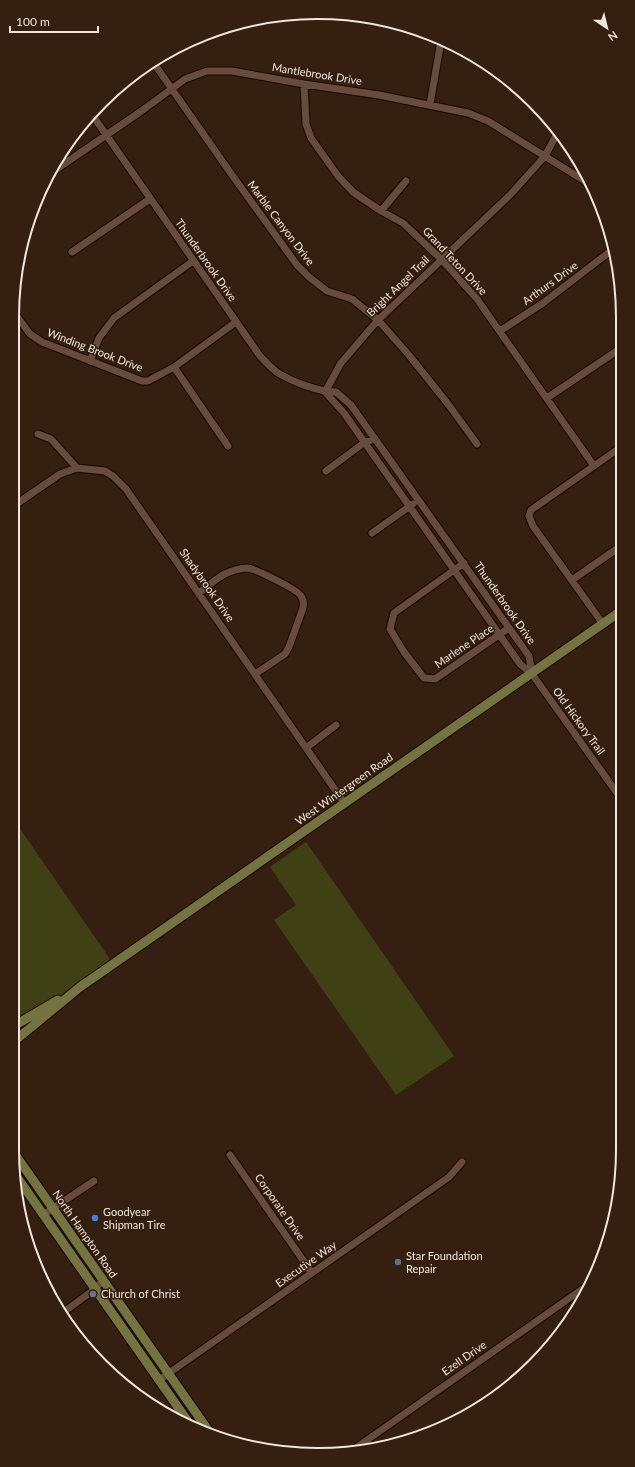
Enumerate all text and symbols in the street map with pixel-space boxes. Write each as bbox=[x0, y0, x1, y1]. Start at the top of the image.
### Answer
scale bar bbox=[10, 8, 98, 34]
north arrow bbox=[587, 8, 627, 48]
text: 100 m bbox=[16, 14, 50, 29]
text: N bbox=[606, 29, 620, 44]
street label: Mantlebrook Drive bbox=[271, 60, 363, 87]
street label: Marble Canyon Drive bbox=[245, 178, 318, 268]
street label: Thunderbrook Drive bbox=[173, 216, 240, 304]
street label: Grand Teton Drive bbox=[420, 224, 490, 298]
street label: Bright Angel Trail bbox=[364, 253, 432, 319]
street label: Arthurs Drive bbox=[519, 258, 580, 307]
street label: Winding Brook Drive bbox=[45, 325, 145, 374]
street label: Shadybrook Drive bbox=[177, 546, 238, 624]
street label: Thunderbrook Drive bbox=[472, 559, 539, 647]
street label: Marlene Place bbox=[432, 621, 496, 670]
street label: Old Hickory Trail bbox=[551, 685, 608, 757]
street label: West Wintergreen Road bbox=[292, 750, 395, 827]
street label: Corporate Drive bbox=[253, 1171, 308, 1243]
street label: North Hampton Road bbox=[50, 1188, 120, 1280]
place label: Goodyear Shipman Tire bbox=[103, 1205, 166, 1231]
marker: Goodyear Shipman Tire bbox=[90, 1213, 100, 1223]
street label: Executive Way bbox=[273, 1238, 339, 1289]
place label: Star Foundation Repair bbox=[406, 1249, 483, 1275]
marker: Star Foundation Repair bbox=[393, 1257, 403, 1267]
place label: Church of Christ bbox=[101, 1287, 180, 1300]
marker: Church of Christ bbox=[88, 1289, 98, 1299]
street label: Ezell Drive bbox=[439, 1337, 489, 1378]

